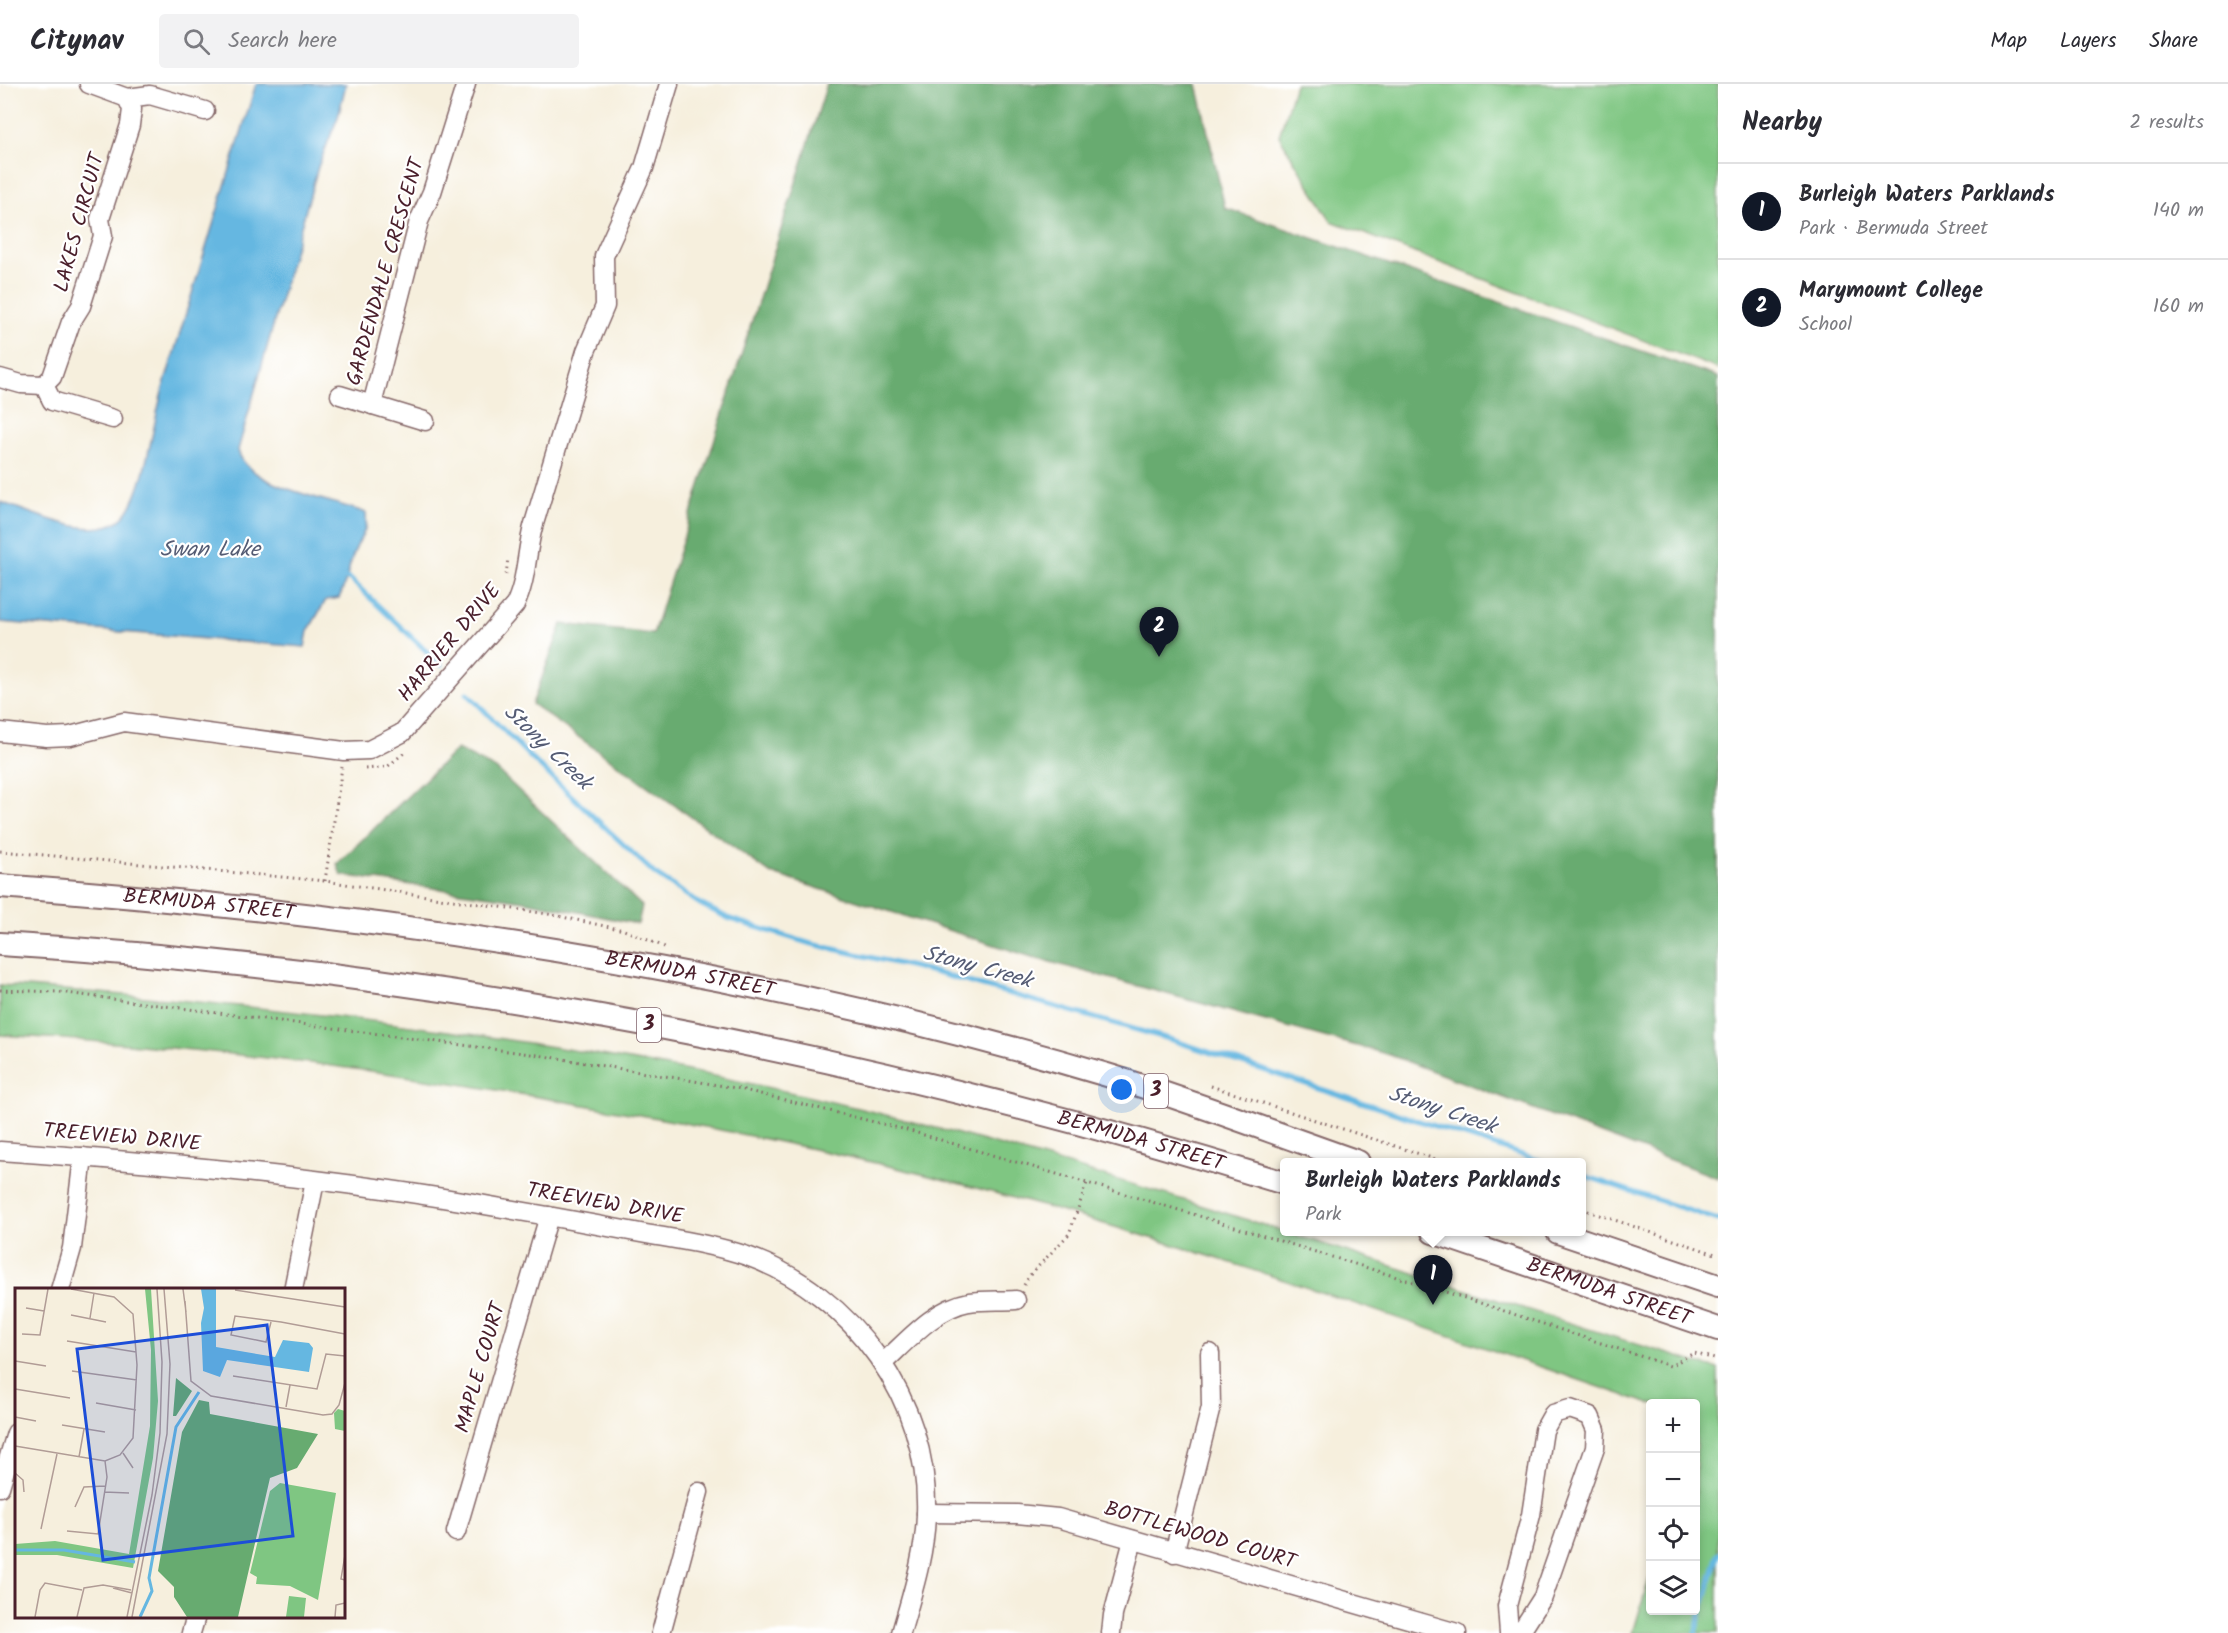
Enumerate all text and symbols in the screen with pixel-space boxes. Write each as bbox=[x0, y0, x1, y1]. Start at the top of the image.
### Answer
search box bbox=[159, 14, 579, 68]
text: Citynav bbox=[30, 19, 123, 64]
text: Search here bbox=[228, 24, 337, 59]
icon: search bbox=[180, 25, 213, 58]
text: Map bbox=[1990, 25, 2027, 58]
text: Layers bbox=[2060, 25, 2116, 58]
text: Share bbox=[2149, 25, 2198, 58]
text: Nearby bbox=[1742, 102, 1822, 144]
text: 2 results bbox=[2129, 107, 2204, 139]
street label: LAKES CIRCUIT bbox=[46, 148, 115, 296]
street label: GARDENDALE CRESCENT bbox=[338, 153, 435, 389]
text: Burleigh Waters Parklands bbox=[1799, 178, 2055, 213]
text: 1 bbox=[1758, 195, 1765, 227]
text: 140 m bbox=[2153, 195, 2204, 227]
text: Park · Bermuda Street bbox=[1799, 213, 1988, 245]
text: Marymount College bbox=[1799, 274, 1983, 309]
text: 2 bbox=[1756, 291, 1767, 323]
text: 160 m bbox=[2153, 291, 2204, 323]
text: School bbox=[1799, 309, 1852, 341]
water label: Swan Lake bbox=[160, 533, 262, 568]
street label: HARRIER DRIVE bbox=[390, 576, 510, 710]
pin: 2 bbox=[1140, 608, 1178, 657]
water label: Stony Creek bbox=[495, 697, 602, 802]
street label: BERMUDA STREET bbox=[122, 880, 299, 930]
water label: Stony Creek bbox=[919, 937, 1039, 1000]
street label: BERMUDA STREET bbox=[602, 942, 780, 1007]
road number: 3 bbox=[637, 1008, 661, 1042]
road number: 3 bbox=[1144, 1074, 1168, 1108]
your location bbox=[1107, 1075, 1136, 1104]
water label: Stony Creek bbox=[1384, 1077, 1504, 1146]
street label: BERMUDA STREET bbox=[1054, 1102, 1230, 1181]
street label: TREEVIEW DRIVE bbox=[42, 1115, 203, 1161]
popup bbox=[1280, 1158, 1586, 1236]
text: Burleigh Waters Parklands bbox=[1305, 1164, 1561, 1199]
street label: TREEVIEW DRIVE bbox=[524, 1174, 687, 1234]
text: Park bbox=[1305, 1199, 1342, 1231]
street label: BERMUDA STREET bbox=[1522, 1249, 1698, 1336]
pin: 1 bbox=[1414, 1256, 1452, 1305]
inset map bbox=[15, 1288, 345, 1618]
street label: MAPLE COURT bbox=[447, 1297, 516, 1437]
map controls bbox=[1646, 1399, 1700, 1615]
button: + bbox=[1646, 1399, 1700, 1453]
button: − bbox=[1646, 1453, 1700, 1507]
street label: BOTTLEWOOD COURT bbox=[1100, 1493, 1301, 1580]
button: locate bbox=[1646, 1507, 1700, 1561]
button: layers bbox=[1646, 1561, 1700, 1615]

